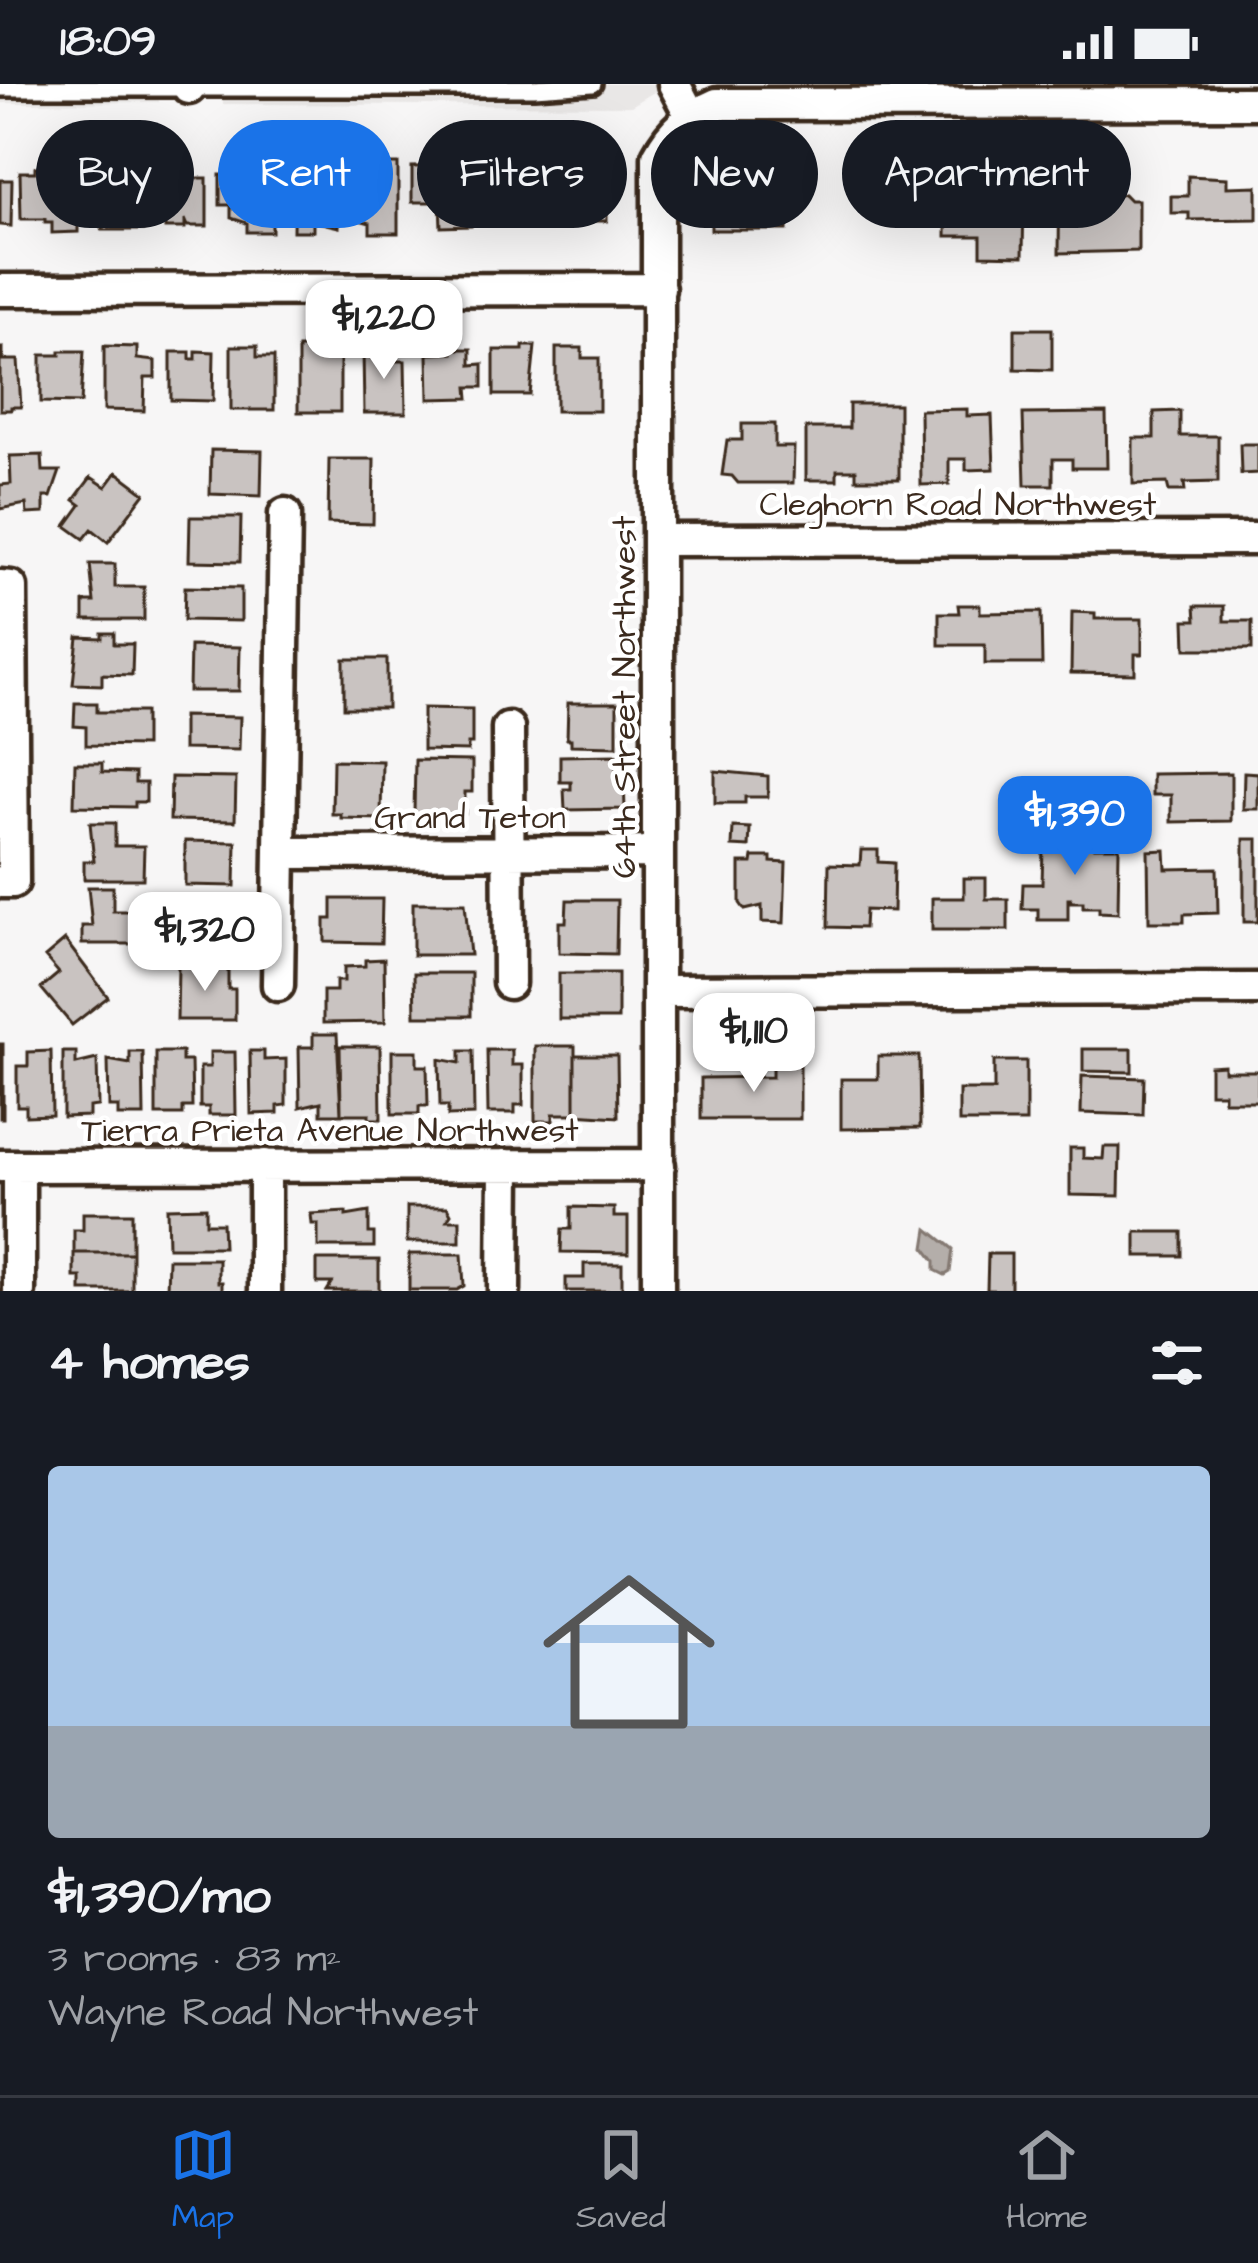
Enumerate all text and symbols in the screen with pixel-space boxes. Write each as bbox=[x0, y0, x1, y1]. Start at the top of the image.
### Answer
text: 18:09 bbox=[60, 11, 156, 73]
chip: Buy bbox=[36, 120, 194, 228]
chip: Rent bbox=[218, 120, 393, 228]
chip: Filters bbox=[417, 120, 627, 228]
chip: New bbox=[651, 120, 818, 228]
chip: Apartment bbox=[842, 120, 1131, 228]
pin: $1,220 bbox=[286, 280, 482, 382]
text: $1,220 bbox=[333, 292, 435, 346]
street label: Cleghorn Road Northwest bbox=[760, 482, 1156, 530]
street label: 64th Street Northwest bbox=[602, 516, 648, 878]
pin: $1,390 bbox=[977, 776, 1173, 878]
text: $1,390 bbox=[1025, 788, 1125, 842]
street label: Grand Teton bbox=[374, 795, 566, 841]
pin: $1,320 bbox=[107, 892, 303, 994]
text: $1,320 bbox=[155, 904, 255, 958]
pin: $1,110 bbox=[656, 993, 852, 1095]
text: $1,110 bbox=[720, 1005, 788, 1059]
street label: Tierra Prieta Avenue Northwest bbox=[81, 1108, 579, 1154]
text: 4 homes bbox=[48, 1328, 250, 1399]
icon: filters bbox=[1144, 1330, 1210, 1396]
icon: home bbox=[521, 1544, 737, 1760]
text: $1,390/mo bbox=[48, 1862, 271, 1933]
text: 3 rooms · 83 m² bbox=[48, 1933, 341, 1987]
text: Wayne Road Northwest bbox=[48, 1987, 478, 2041]
tab: Map bbox=[170, 2122, 236, 2240]
tab: Saved bbox=[576, 2122, 666, 2240]
tab: Home bbox=[1006, 2122, 1088, 2240]

